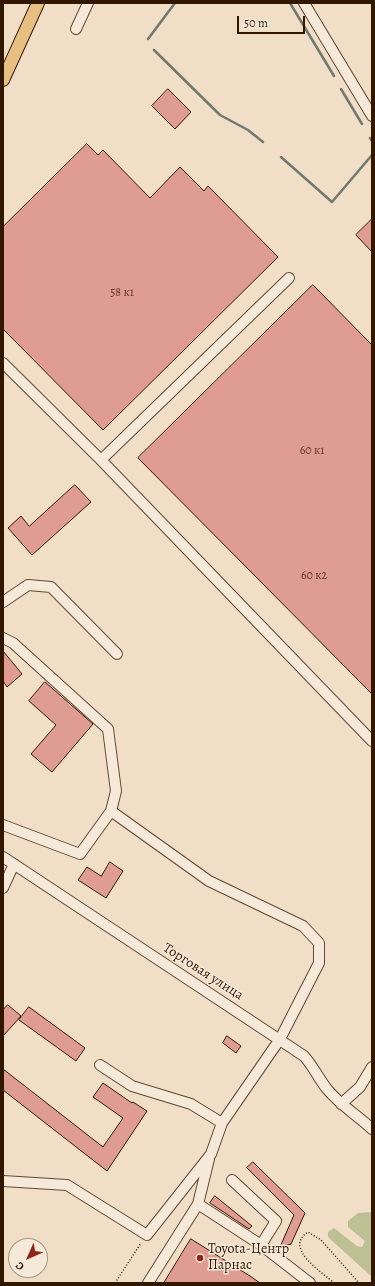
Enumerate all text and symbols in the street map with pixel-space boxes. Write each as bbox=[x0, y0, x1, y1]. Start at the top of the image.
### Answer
scale bar bbox=[239, 8, 307, 34]
text: 50 m bbox=[244, 15, 268, 31]
house number: 58 к1 bbox=[110, 286, 134, 300]
house number: 60 к1 bbox=[300, 444, 324, 458]
house number: 60 к2 bbox=[301, 569, 327, 583]
street label: Торговая улица bbox=[160, 940, 246, 1004]
north arrow bbox=[8, 1238, 48, 1278]
place label: Toyota-Центр Парнас bbox=[208, 1242, 289, 1274]
marker: Toyota-Центр Парнас bbox=[195, 1253, 205, 1263]
text: С bbox=[12, 1258, 28, 1274]

